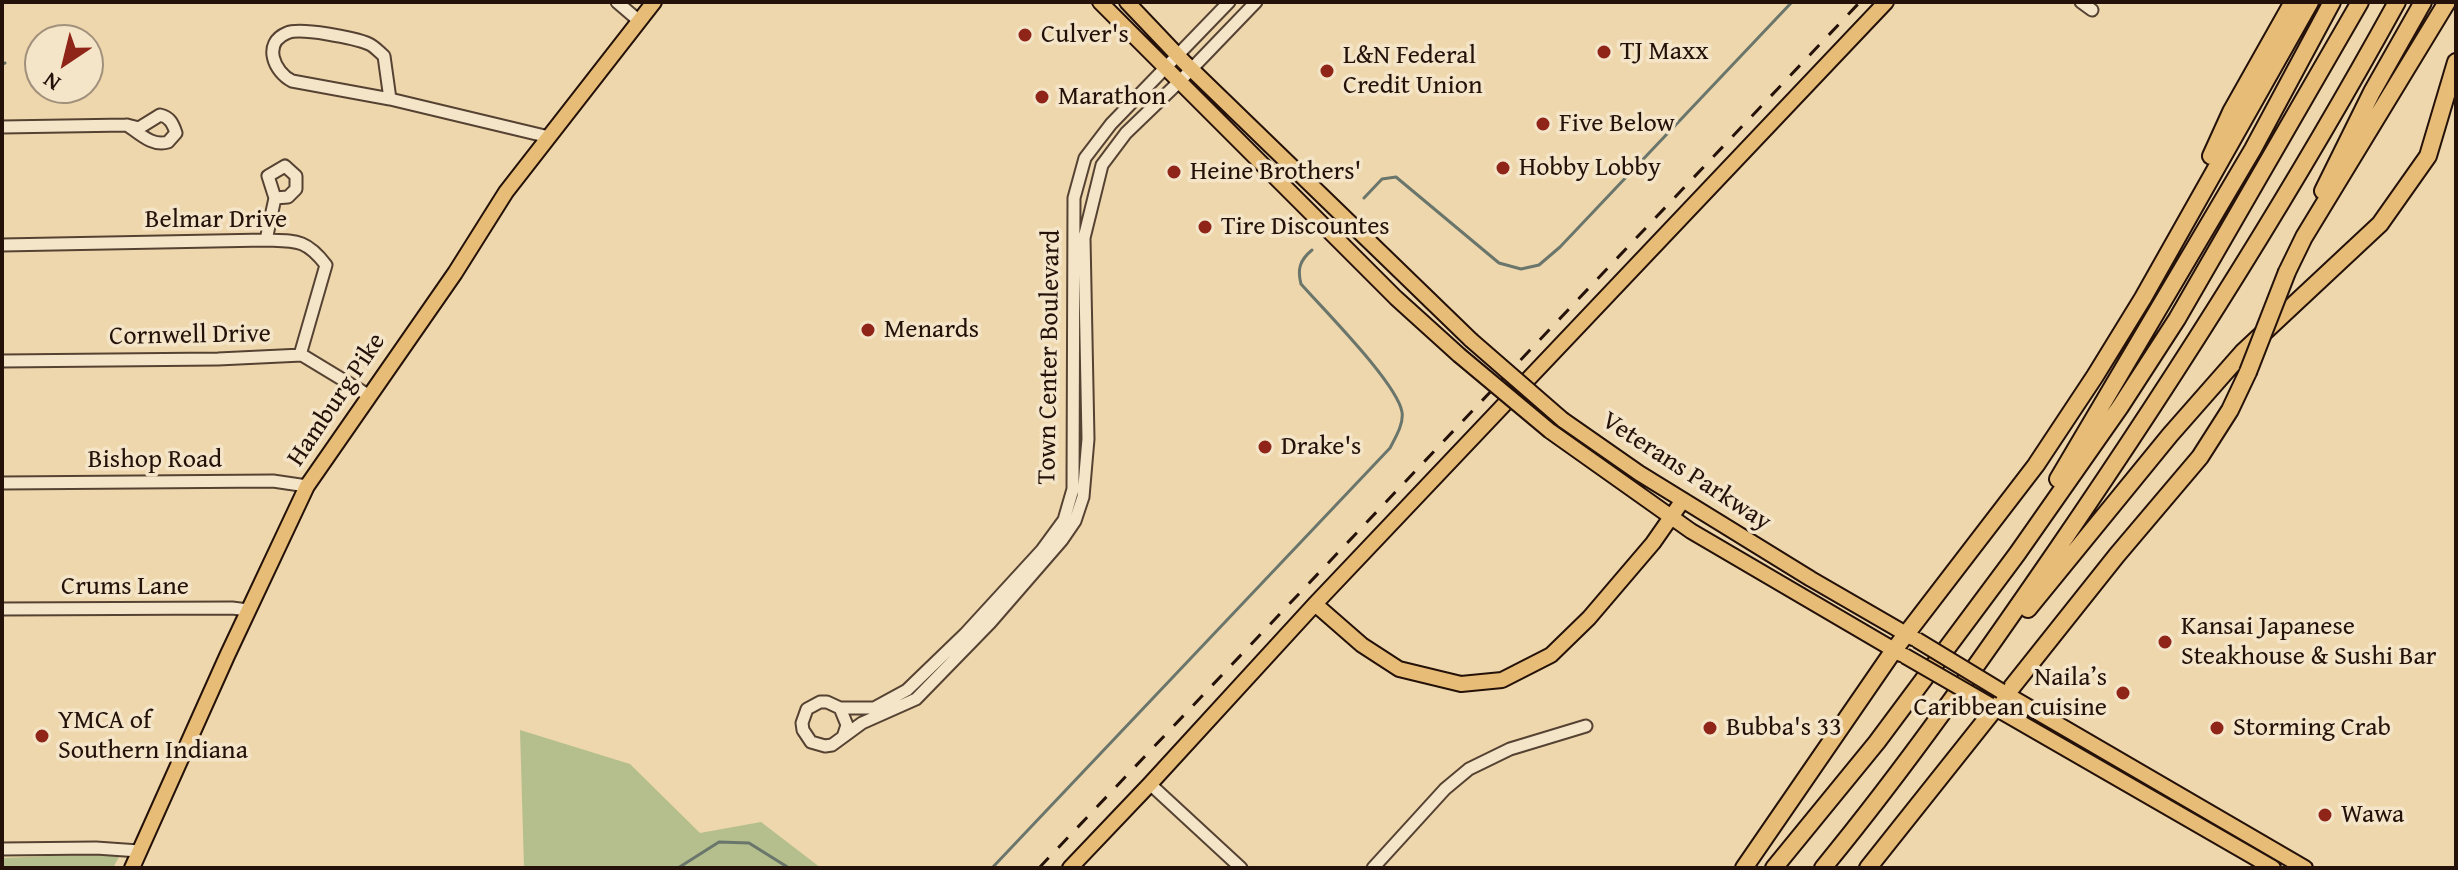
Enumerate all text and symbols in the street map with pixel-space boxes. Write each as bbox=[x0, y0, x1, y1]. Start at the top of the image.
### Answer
place label: Culver's bbox=[1041, 19, 1129, 51]
north arrow bbox=[24, 24, 104, 104]
marker: Culver's bbox=[1016, 26, 1034, 44]
place label: TJ Maxx bbox=[1620, 36, 1709, 68]
place label: L&N Federal Credit Union bbox=[1343, 40, 1483, 102]
marker: TJ Maxx bbox=[1595, 43, 1613, 61]
marker: L&N Federal Credit Union bbox=[1318, 62, 1336, 80]
text: N bbox=[36, 65, 67, 99]
place label: Marathon bbox=[1058, 81, 1166, 113]
marker: Marathon bbox=[1033, 88, 1051, 106]
place label: Five Below bbox=[1559, 108, 1675, 140]
marker: Five Below bbox=[1534, 115, 1552, 133]
place label: Hobby Lobby bbox=[1519, 152, 1661, 184]
place label: Heine Brothers' bbox=[1190, 156, 1361, 188]
marker: Hobby Lobby bbox=[1494, 159, 1512, 177]
marker: Heine Brothers' bbox=[1165, 163, 1183, 181]
street label: Belmar Drive bbox=[145, 204, 287, 236]
place label: Tire Discountes bbox=[1221, 211, 1390, 243]
marker: Tire Discountes bbox=[1196, 218, 1214, 236]
street label: Town Center Boulevard bbox=[1032, 229, 1068, 485]
place label: Menards bbox=[884, 314, 979, 346]
street label: Cornwell Drive bbox=[109, 319, 271, 353]
marker: Menards bbox=[859, 321, 877, 339]
street label: Hamburg Pike bbox=[281, 328, 393, 472]
street label: Veterans Parkway bbox=[1595, 406, 1777, 538]
place label: Drake's bbox=[1281, 431, 1361, 463]
marker: Drake's bbox=[1256, 438, 1274, 456]
street label: Bishop Road bbox=[88, 444, 222, 476]
street label: Crums Lane bbox=[61, 571, 189, 603]
place label: Kansai Japanese Steakhouse & Sushi Bar bbox=[2181, 611, 2436, 672]
marker: Kansai Japanese Steakhouse & Sushi Bar bbox=[2156, 633, 2174, 651]
place label: Naila’s Caribbean cuisine bbox=[1914, 662, 2107, 724]
marker: Naila’s Caribbean cuisine bbox=[2114, 684, 2132, 702]
place label: YMCA of Southern Indiana bbox=[58, 705, 248, 766]
place label: Bubba's 33 bbox=[1726, 712, 1842, 744]
place label: Storming Crab bbox=[2233, 712, 2391, 744]
marker: Bubba's 33 bbox=[1701, 719, 1719, 737]
marker: Storming Crab bbox=[2208, 719, 2226, 737]
marker: YMCA of Southern Indiana bbox=[33, 727, 51, 745]
place label: Wawa bbox=[2341, 799, 2404, 831]
marker: Wawa bbox=[2316, 806, 2334, 824]

